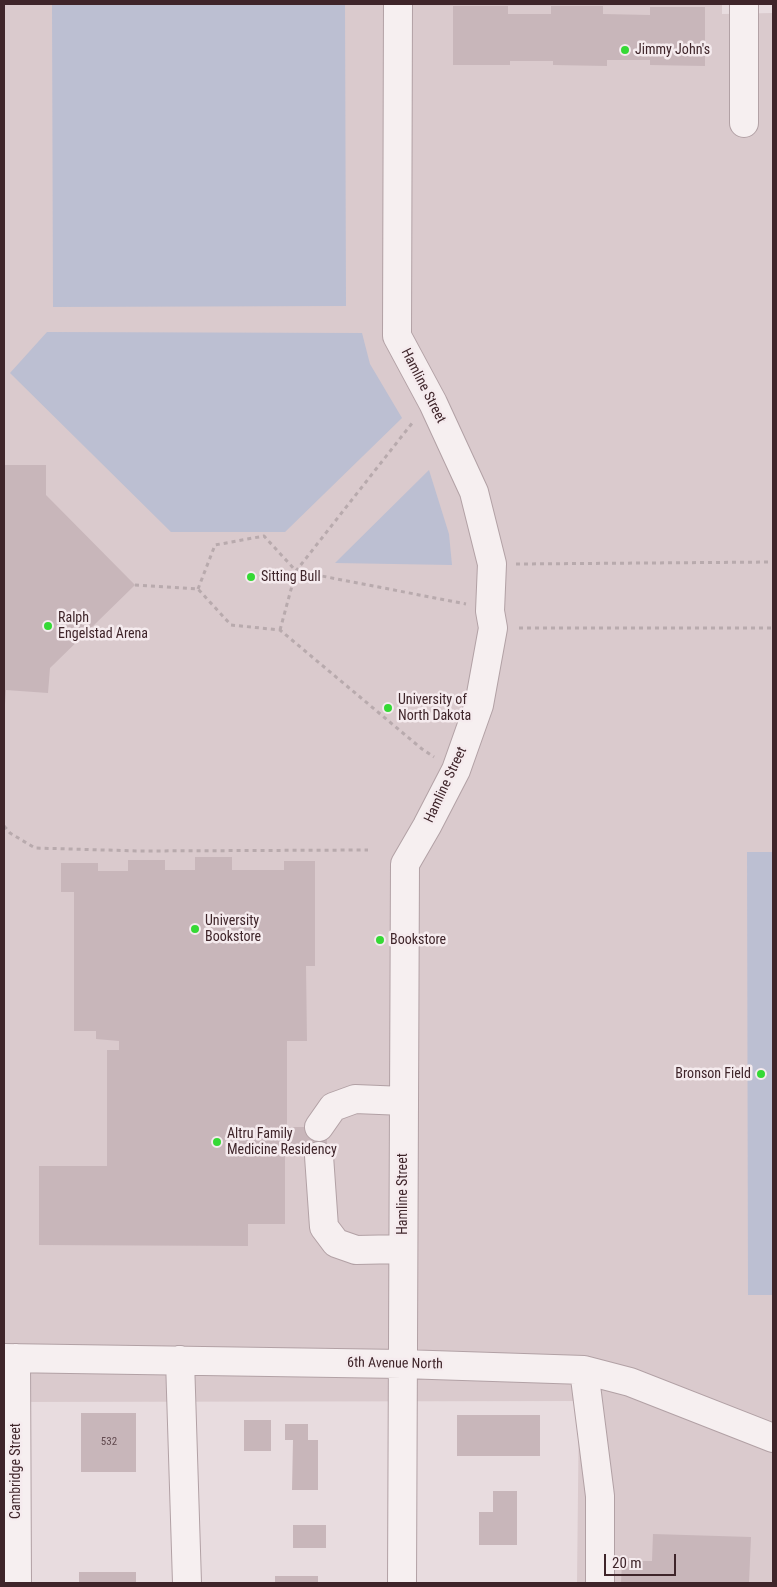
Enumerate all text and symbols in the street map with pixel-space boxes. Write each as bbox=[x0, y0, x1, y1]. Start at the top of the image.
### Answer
place label: Jimmy John's bbox=[635, 42, 710, 58]
marker: Jimmy John's bbox=[619, 44, 631, 56]
street label: Hamline Street bbox=[397, 346, 449, 426]
place label: Sitting Bull bbox=[261, 569, 321, 585]
marker: Sitting Bull bbox=[245, 571, 257, 583]
place label: Ralph Engelstad Arena bbox=[58, 610, 148, 642]
marker: Ralph Engelstad Arena bbox=[42, 620, 54, 632]
place label: University of North Dakota bbox=[398, 692, 471, 724]
marker: University of North Dakota bbox=[382, 702, 394, 714]
street label: Hamline Street bbox=[421, 744, 471, 826]
place label: University Bookstore bbox=[205, 913, 261, 946]
marker: University Bookstore bbox=[189, 923, 201, 935]
place label: Bookstore bbox=[390, 932, 446, 948]
marker: Bookstore bbox=[374, 934, 386, 946]
place label: Bronson Field bbox=[675, 1066, 751, 1082]
marker: Bronson Field bbox=[755, 1068, 767, 1080]
place label: Altru Family Medicine Residency bbox=[227, 1126, 337, 1158]
marker: Altru Family Medicine Residency bbox=[211, 1136, 223, 1148]
street label: Hamline Street bbox=[395, 1153, 411, 1235]
street label: 6th Avenue North bbox=[347, 1355, 443, 1373]
street label: Cambridge Street bbox=[8, 1423, 24, 1519]
house number: 532 bbox=[101, 1435, 117, 1449]
scale bar bbox=[607, 1544, 680, 1576]
text: 20 m bbox=[612, 1554, 642, 1572]

